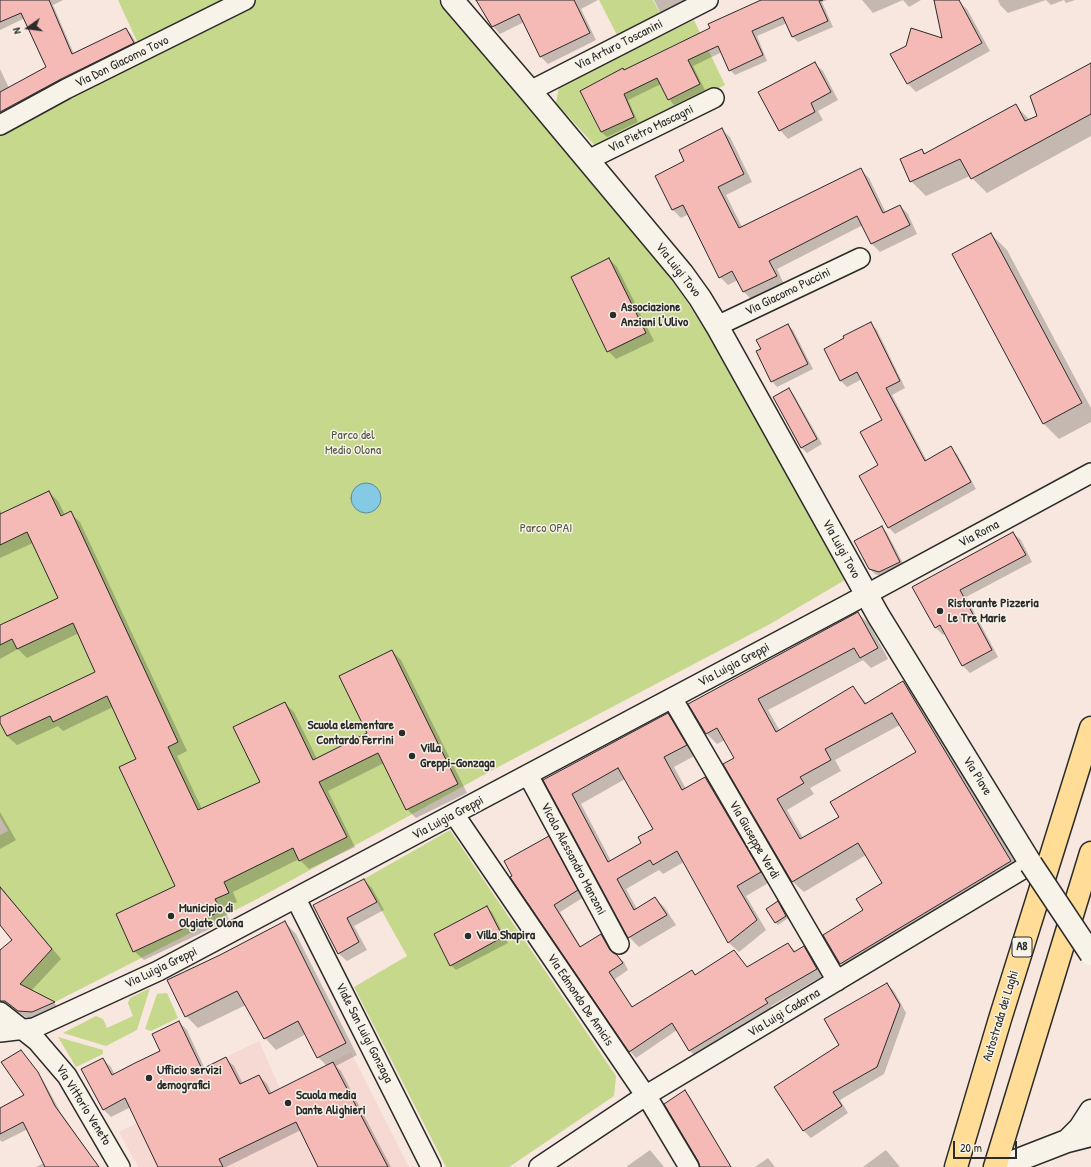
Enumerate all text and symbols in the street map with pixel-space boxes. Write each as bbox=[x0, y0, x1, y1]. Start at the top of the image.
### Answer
north arrow bbox=[8, 8, 48, 48]
street label: Via Arturo Toscanini bbox=[572, 16, 666, 74]
text: N bbox=[9, 26, 24, 35]
street label: Via Don Giacomo Tovo bbox=[73, 33, 171, 91]
street label: Via Pietro Mascagni bbox=[606, 102, 696, 156]
street label: Via Luigi Tovo bbox=[652, 240, 704, 300]
street label: Via Giacomo Puccini bbox=[743, 265, 833, 319]
place label: Associazione Anziani l'Ulivo bbox=[621, 300, 688, 331]
marker: Associazione Anziani l'Ulivo bbox=[608, 310, 618, 320]
park label: Parco del Medio Olona bbox=[325, 428, 381, 459]
street label: Via Luigi Tovo bbox=[818, 517, 864, 581]
street label: Via Roma bbox=[956, 517, 1002, 551]
park label: Parco OPAI bbox=[520, 521, 572, 537]
place label: Ristorante Pizzeria Le Tre Marie bbox=[948, 596, 1039, 627]
marker: Ristorante Pizzeria Le Tre Marie bbox=[935, 606, 945, 616]
street label: Via Luigia Greppi bbox=[696, 640, 772, 690]
place label: Scuola elementare Contardo Ferrini bbox=[308, 718, 394, 749]
marker: Scuola elementare Contardo Ferrini bbox=[397, 728, 407, 738]
place label: Villa Greppi-Gonzaga bbox=[420, 741, 495, 772]
marker: Villa Greppi-Gonzaga bbox=[407, 751, 417, 761]
street label: Via Piave bbox=[959, 754, 995, 798]
street label: Via Luigia Greppi bbox=[410, 793, 486, 843]
street label: Via Giuseppe Verdi bbox=[725, 798, 783, 882]
street label: Vicolo Alessandro Manzoni bbox=[537, 800, 609, 918]
place label: Municipio di Olgiate Olona bbox=[179, 901, 243, 932]
marker: Municipio di Olgiate Olona bbox=[166, 911, 176, 921]
place label: Villa Shapira bbox=[476, 928, 535, 944]
marker: Villa Shapira bbox=[463, 931, 473, 941]
road number: A8 bbox=[1012, 937, 1032, 957]
street label: Via Luigia Greppi bbox=[122, 944, 200, 992]
street label: Via Edmondo De Amicis bbox=[543, 951, 617, 1049]
street label: Autostrada dei Laghi bbox=[980, 969, 1022, 1063]
street label: Viale San Luigi Gonzaga bbox=[332, 980, 396, 1086]
street label: Via Luigi Cadorna bbox=[745, 985, 823, 1041]
street label: Via Vittorio Veneto bbox=[52, 1062, 114, 1148]
place label: Ufficio servizi demografici bbox=[157, 1063, 222, 1094]
marker: Ufficio servizi demografici bbox=[144, 1073, 154, 1083]
place label: Scuola media Dante Alighieri bbox=[296, 1088, 366, 1119]
marker: Scuola media Dante Alighieri bbox=[283, 1098, 293, 1108]
scale bar bbox=[955, 1133, 1019, 1159]
text: 20 m bbox=[960, 1139, 982, 1156]

